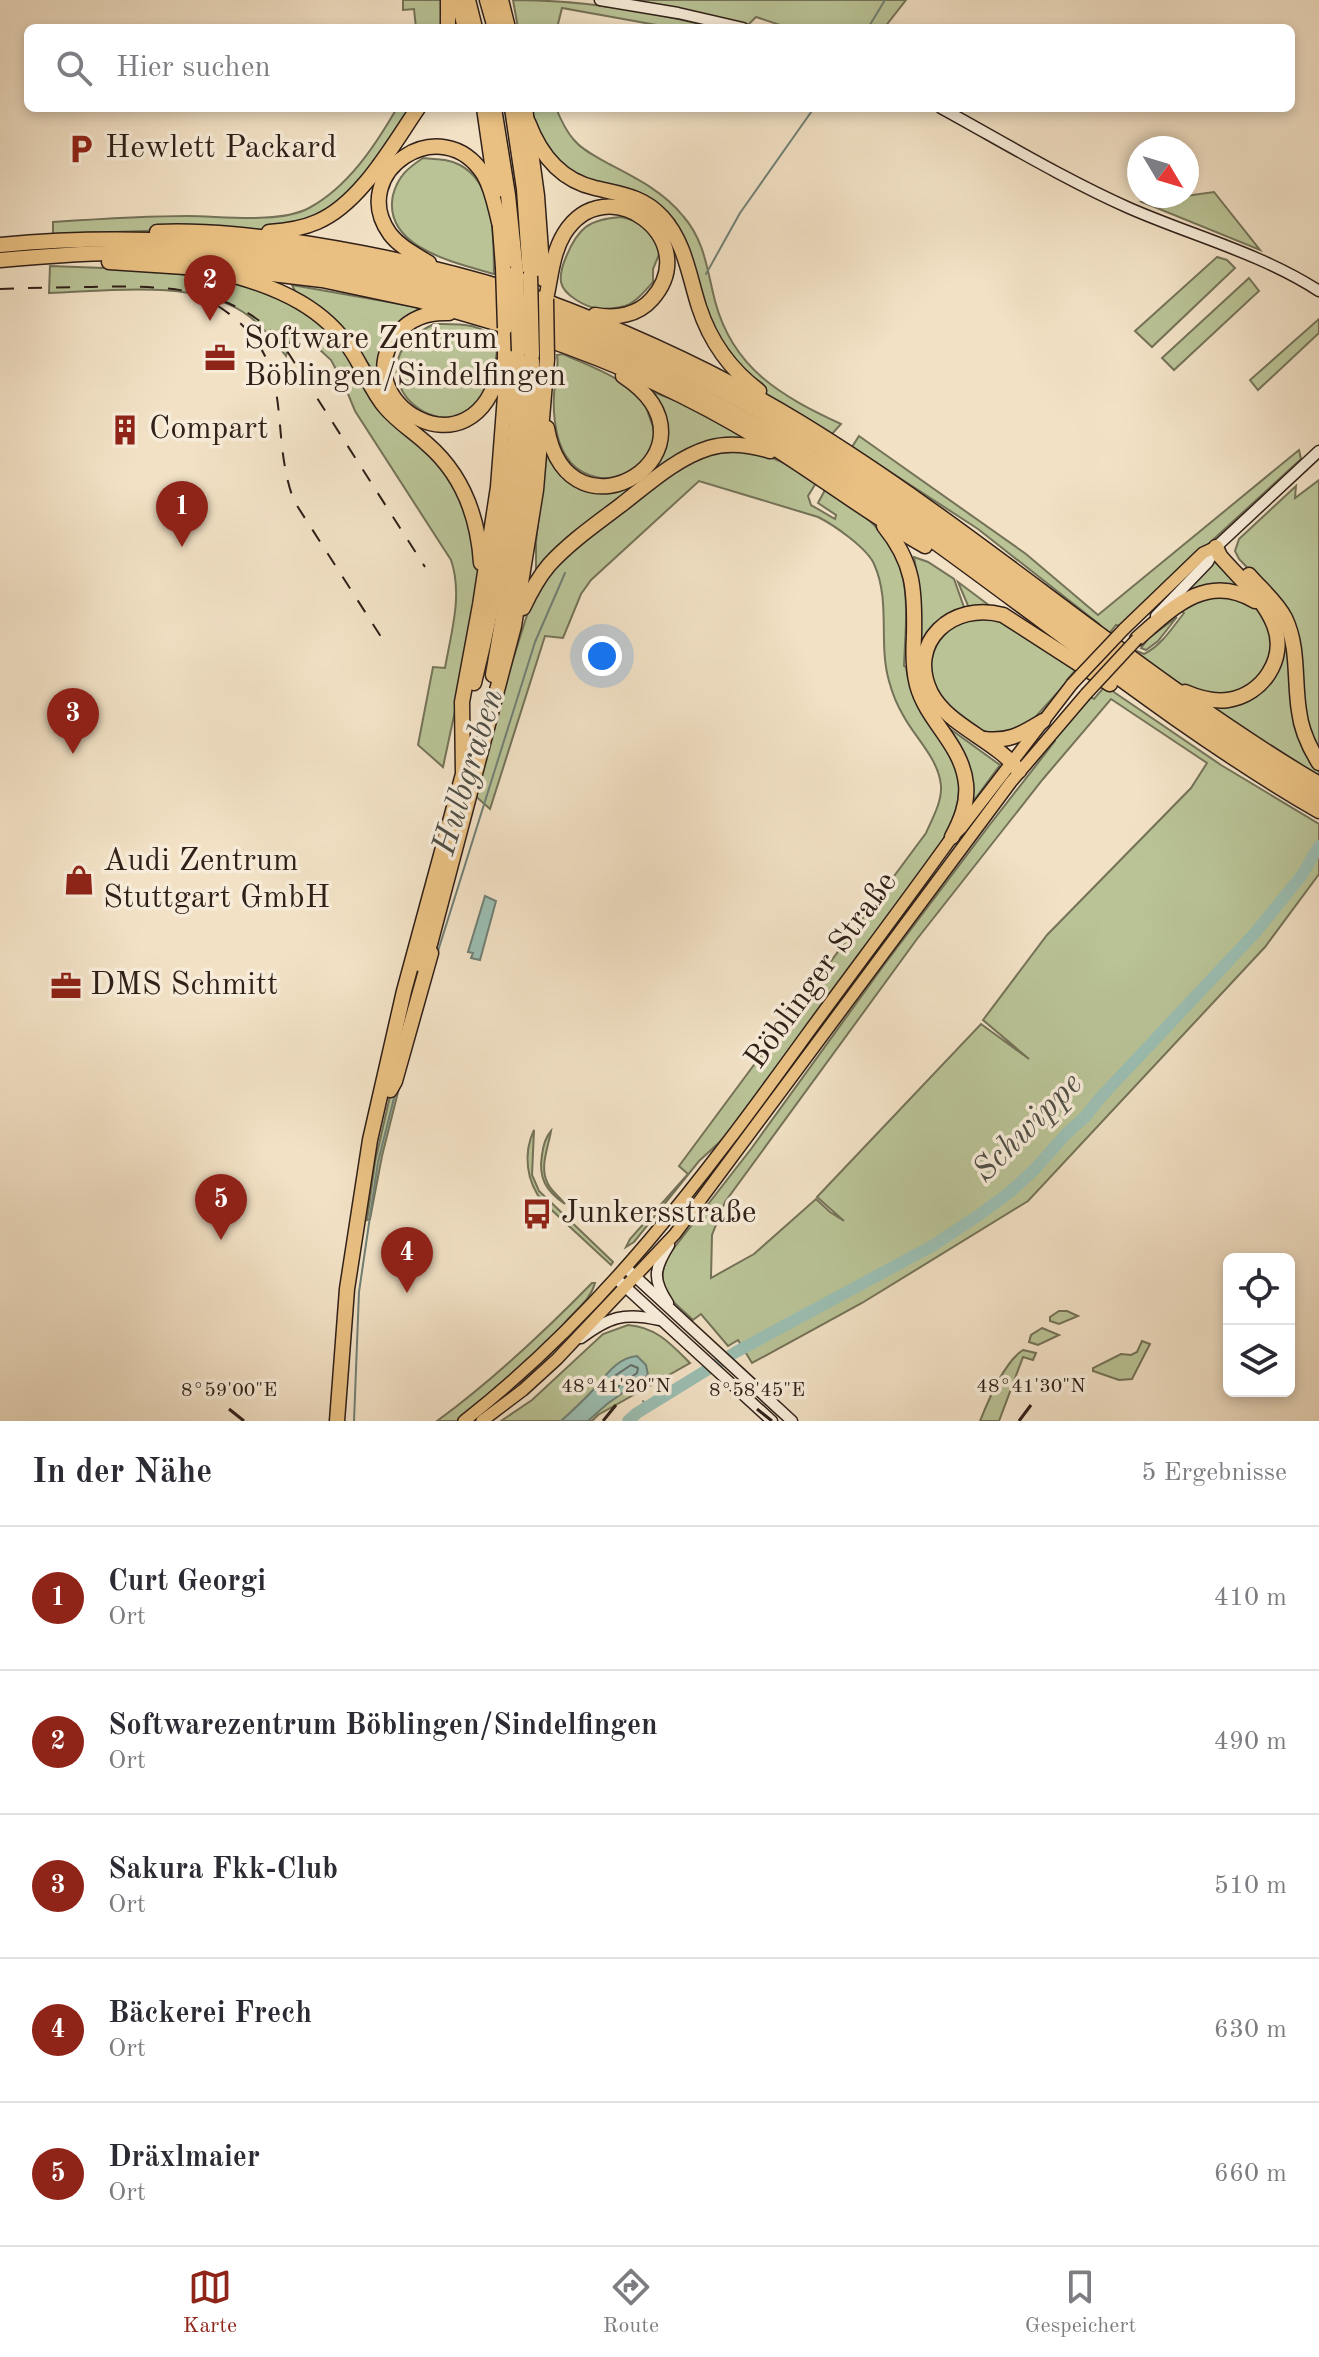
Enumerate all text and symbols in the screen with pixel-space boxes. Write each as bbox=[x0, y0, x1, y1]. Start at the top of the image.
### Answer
search box bbox=[24, 24, 1295, 112]
icon: search bbox=[52, 46, 96, 90]
text: Hier suchen bbox=[116, 53, 271, 83]
parking icon: Hewlett Packard bbox=[64, 132, 98, 166]
place label: Hewlett Packard bbox=[105, 133, 337, 165]
north arrow bbox=[1127, 136, 1199, 208]
pin: 2 bbox=[184, 255, 236, 321]
place label: Software Zentrum Böblingen/Sindelfingen bbox=[244, 324, 566, 393]
office icon: Software Zentrum Böblingen/Sindelfingen bbox=[203, 341, 237, 375]
building icon: Compart bbox=[108, 413, 142, 447]
place label: Compart bbox=[149, 414, 268, 446]
pin: 1 bbox=[156, 481, 208, 547]
your location bbox=[582, 636, 622, 676]
water label: Hulbgraben bbox=[427, 685, 510, 860]
pin: 3 bbox=[47, 688, 99, 754]
place label: Audi Zentrum Stuttgart GmbH bbox=[103, 846, 330, 915]
shop icon: Audi Zentrum Stuttgart GmbH bbox=[62, 863, 96, 897]
street label: Böblinger Straße bbox=[740, 867, 904, 1075]
office icon: DMS Schmitt bbox=[49, 969, 83, 1003]
place label: DMS Schmitt bbox=[90, 970, 278, 1002]
water label: Schwippe bbox=[967, 1067, 1089, 1189]
pin: 5 bbox=[195, 1174, 247, 1240]
bus stop icon: Junkersstraße bbox=[520, 1197, 554, 1231]
place label: Junkersstraße bbox=[561, 1198, 757, 1230]
pin: 4 bbox=[381, 1227, 433, 1293]
map controls bbox=[1223, 1253, 1295, 1397]
button: locate bbox=[1223, 1253, 1295, 1325]
button: layers bbox=[1223, 1325, 1295, 1397]
text: 48°41'20"N bbox=[561, 1377, 671, 1397]
text: 48°41'30"N bbox=[976, 1377, 1086, 1397]
text: 8°59'00"E bbox=[181, 1381, 277, 1401]
text: 8°58'45"E bbox=[709, 1381, 805, 1401]
text: In der Nähe bbox=[32, 1456, 212, 1490]
text: 5 Ergebnisse bbox=[1141, 1460, 1287, 1486]
text: Curt Georgi bbox=[108, 1567, 266, 1597]
text: 1 bbox=[50, 1585, 66, 1611]
text: 410 m bbox=[1214, 1585, 1287, 1611]
text: Ort bbox=[108, 1604, 146, 1630]
text: Softwarezentrum Böblingen/Sindelfingen bbox=[108, 1711, 658, 1741]
text: 2 bbox=[50, 1729, 66, 1755]
text: 490 m bbox=[1214, 1729, 1287, 1755]
text: Ort bbox=[108, 1748, 146, 1774]
text: Sakura Fkk-Club bbox=[108, 1855, 338, 1885]
text: 3 bbox=[50, 1873, 66, 1899]
text: 510 m bbox=[1214, 1873, 1287, 1899]
text: Ort bbox=[108, 1892, 146, 1918]
text: Bäckerei Frech bbox=[108, 1999, 312, 2029]
text: 4 bbox=[50, 2017, 66, 2043]
text: 630 m bbox=[1214, 2017, 1287, 2043]
text: Ort bbox=[108, 2036, 146, 2062]
text: Dräxlmaier bbox=[108, 2143, 260, 2173]
text: 5 bbox=[50, 2161, 66, 2187]
text: 660 m bbox=[1214, 2161, 1287, 2187]
text: Ort bbox=[108, 2180, 146, 2206]
tab: Karte bbox=[183, 2265, 237, 2340]
tab: Route bbox=[603, 2265, 659, 2340]
tab: Gespeichert bbox=[1025, 2265, 1136, 2340]

